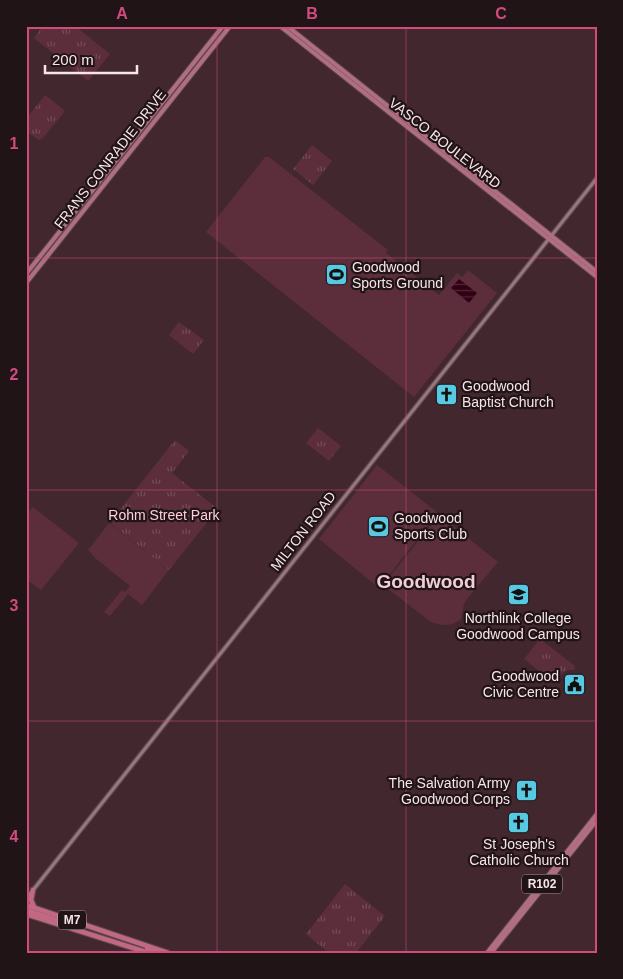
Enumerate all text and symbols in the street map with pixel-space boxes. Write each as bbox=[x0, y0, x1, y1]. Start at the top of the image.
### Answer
text: A bbox=[116, 5, 128, 22]
text: B bbox=[306, 5, 318, 22]
text: C bbox=[495, 5, 507, 22]
scale bar bbox=[45, 42, 138, 74]
text: 200 m bbox=[52, 51, 94, 68]
street label: FRANS CONRADIE DRIVE bbox=[51, 86, 169, 232]
street label: VASCO BOULEVARD bbox=[386, 94, 504, 192]
text: 1 bbox=[10, 135, 19, 152]
place label: Goodwood Sports Ground bbox=[352, 259, 443, 291]
sports icon: Goodwood Sports Ground bbox=[324, 263, 348, 287]
text: 2 bbox=[10, 366, 19, 383]
place label: Goodwood Baptist Church bbox=[462, 378, 554, 410]
church icon: Goodwood Baptist Church bbox=[434, 382, 458, 406]
street label: MILTON ROAD bbox=[267, 488, 339, 574]
park label: Rohm Street Park bbox=[108, 507, 221, 523]
place label: Goodwood Sports Club bbox=[394, 510, 467, 542]
sports icon: Goodwood Sports Club bbox=[366, 514, 390, 538]
district label: Goodwood bbox=[376, 571, 476, 592]
school or university icon: Northlink College Goodwood Campus bbox=[506, 583, 530, 607]
text: 3 bbox=[10, 597, 19, 614]
place label: Northlink College Goodwood Campus bbox=[456, 610, 580, 642]
place label: Goodwood Civic Centre bbox=[483, 668, 559, 700]
public building icon: Goodwood Civic Centre bbox=[563, 672, 587, 696]
place label: The Salvation Army Goodwood Corps bbox=[389, 775, 510, 807]
church icon: The Salvation Army Goodwood Corps bbox=[514, 779, 538, 803]
church icon: St Joseph's Catholic Church bbox=[507, 810, 531, 834]
text: 4 bbox=[10, 828, 19, 845]
place label: St Joseph's Catholic Church bbox=[469, 836, 569, 868]
road number: R102 bbox=[522, 874, 562, 894]
road number: M7 bbox=[58, 910, 86, 930]

